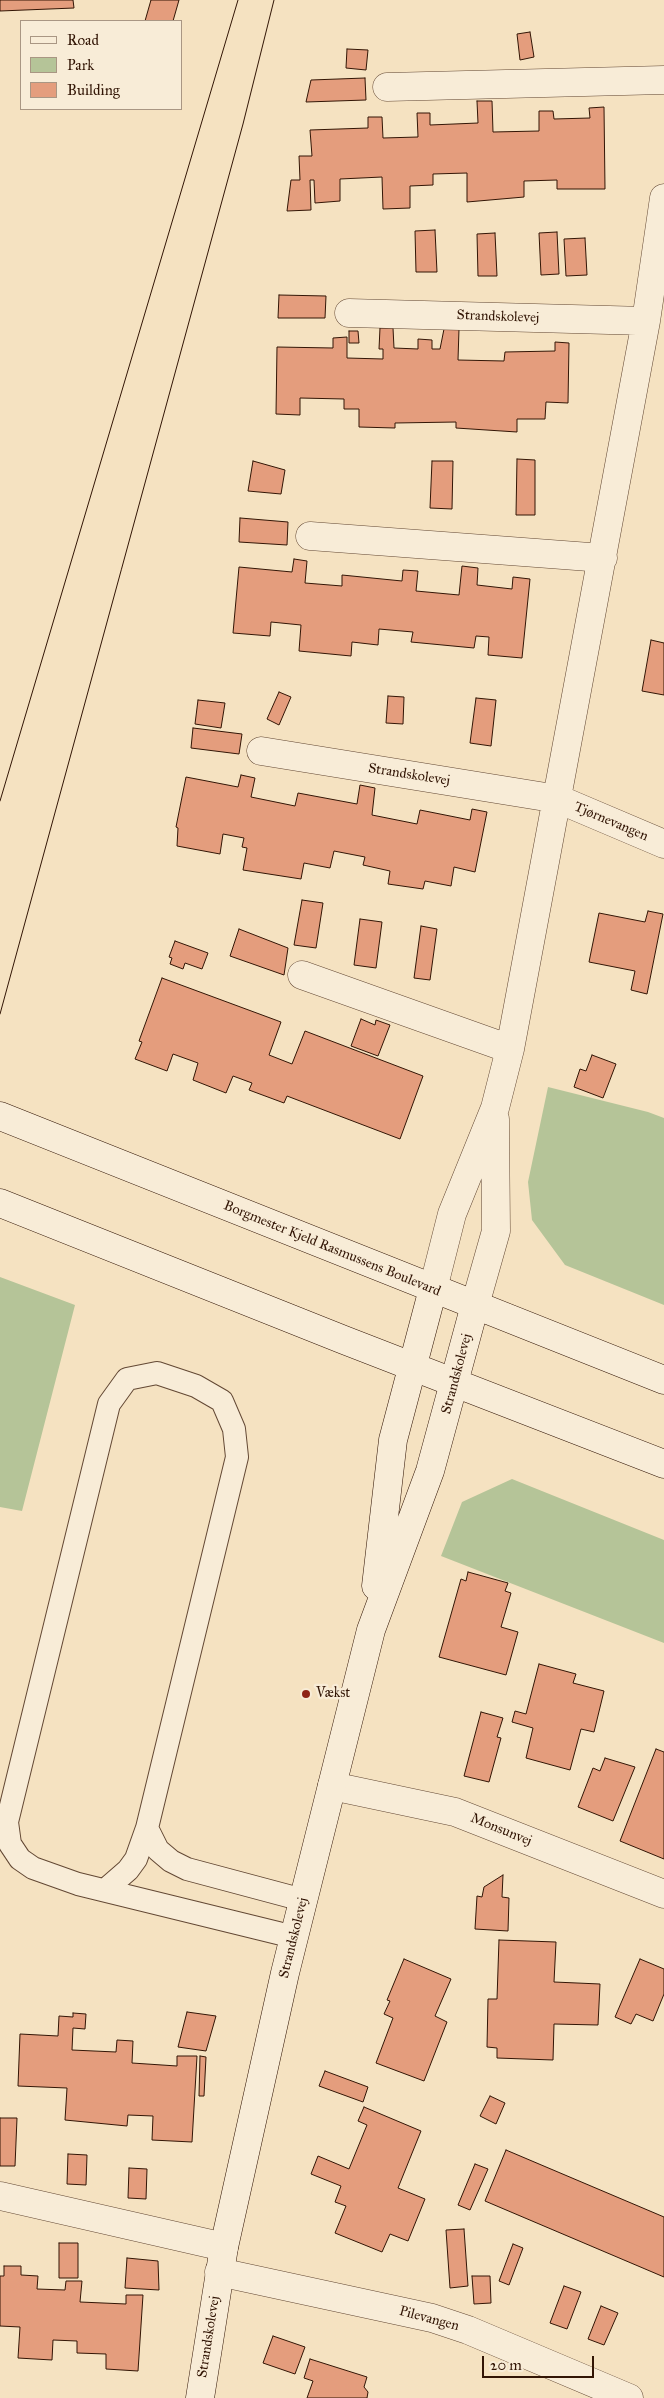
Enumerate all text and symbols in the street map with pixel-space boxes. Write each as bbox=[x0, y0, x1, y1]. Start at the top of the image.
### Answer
legend bbox=[20, 20, 182, 110]
text: Road bbox=[67, 31, 99, 49]
text: Park bbox=[67, 56, 94, 74]
text: Building bbox=[67, 81, 120, 99]
street label: Strandskolevej bbox=[456, 307, 540, 327]
street label: Strandskolevej bbox=[367, 760, 451, 790]
street label: Tjørnevangen bbox=[571, 799, 651, 845]
street label: Borgmester Kjeld Rasmussens Boulevard bbox=[221, 1198, 443, 1300]
street label: Strandskolevej bbox=[438, 1332, 476, 1416]
place label: Vækst bbox=[316, 1686, 350, 1702]
marker: Vækst bbox=[300, 1688, 312, 1700]
street label: Monsunvej bbox=[468, 1810, 534, 1850]
street label: Strandskolevej bbox=[276, 1896, 312, 1980]
street label: Strandskolevej bbox=[194, 2295, 224, 2379]
street label: Pilevangen bbox=[397, 2303, 461, 2335]
scale bar bbox=[484, 2346, 596, 2378]
text: 20 m bbox=[490, 2356, 522, 2374]

